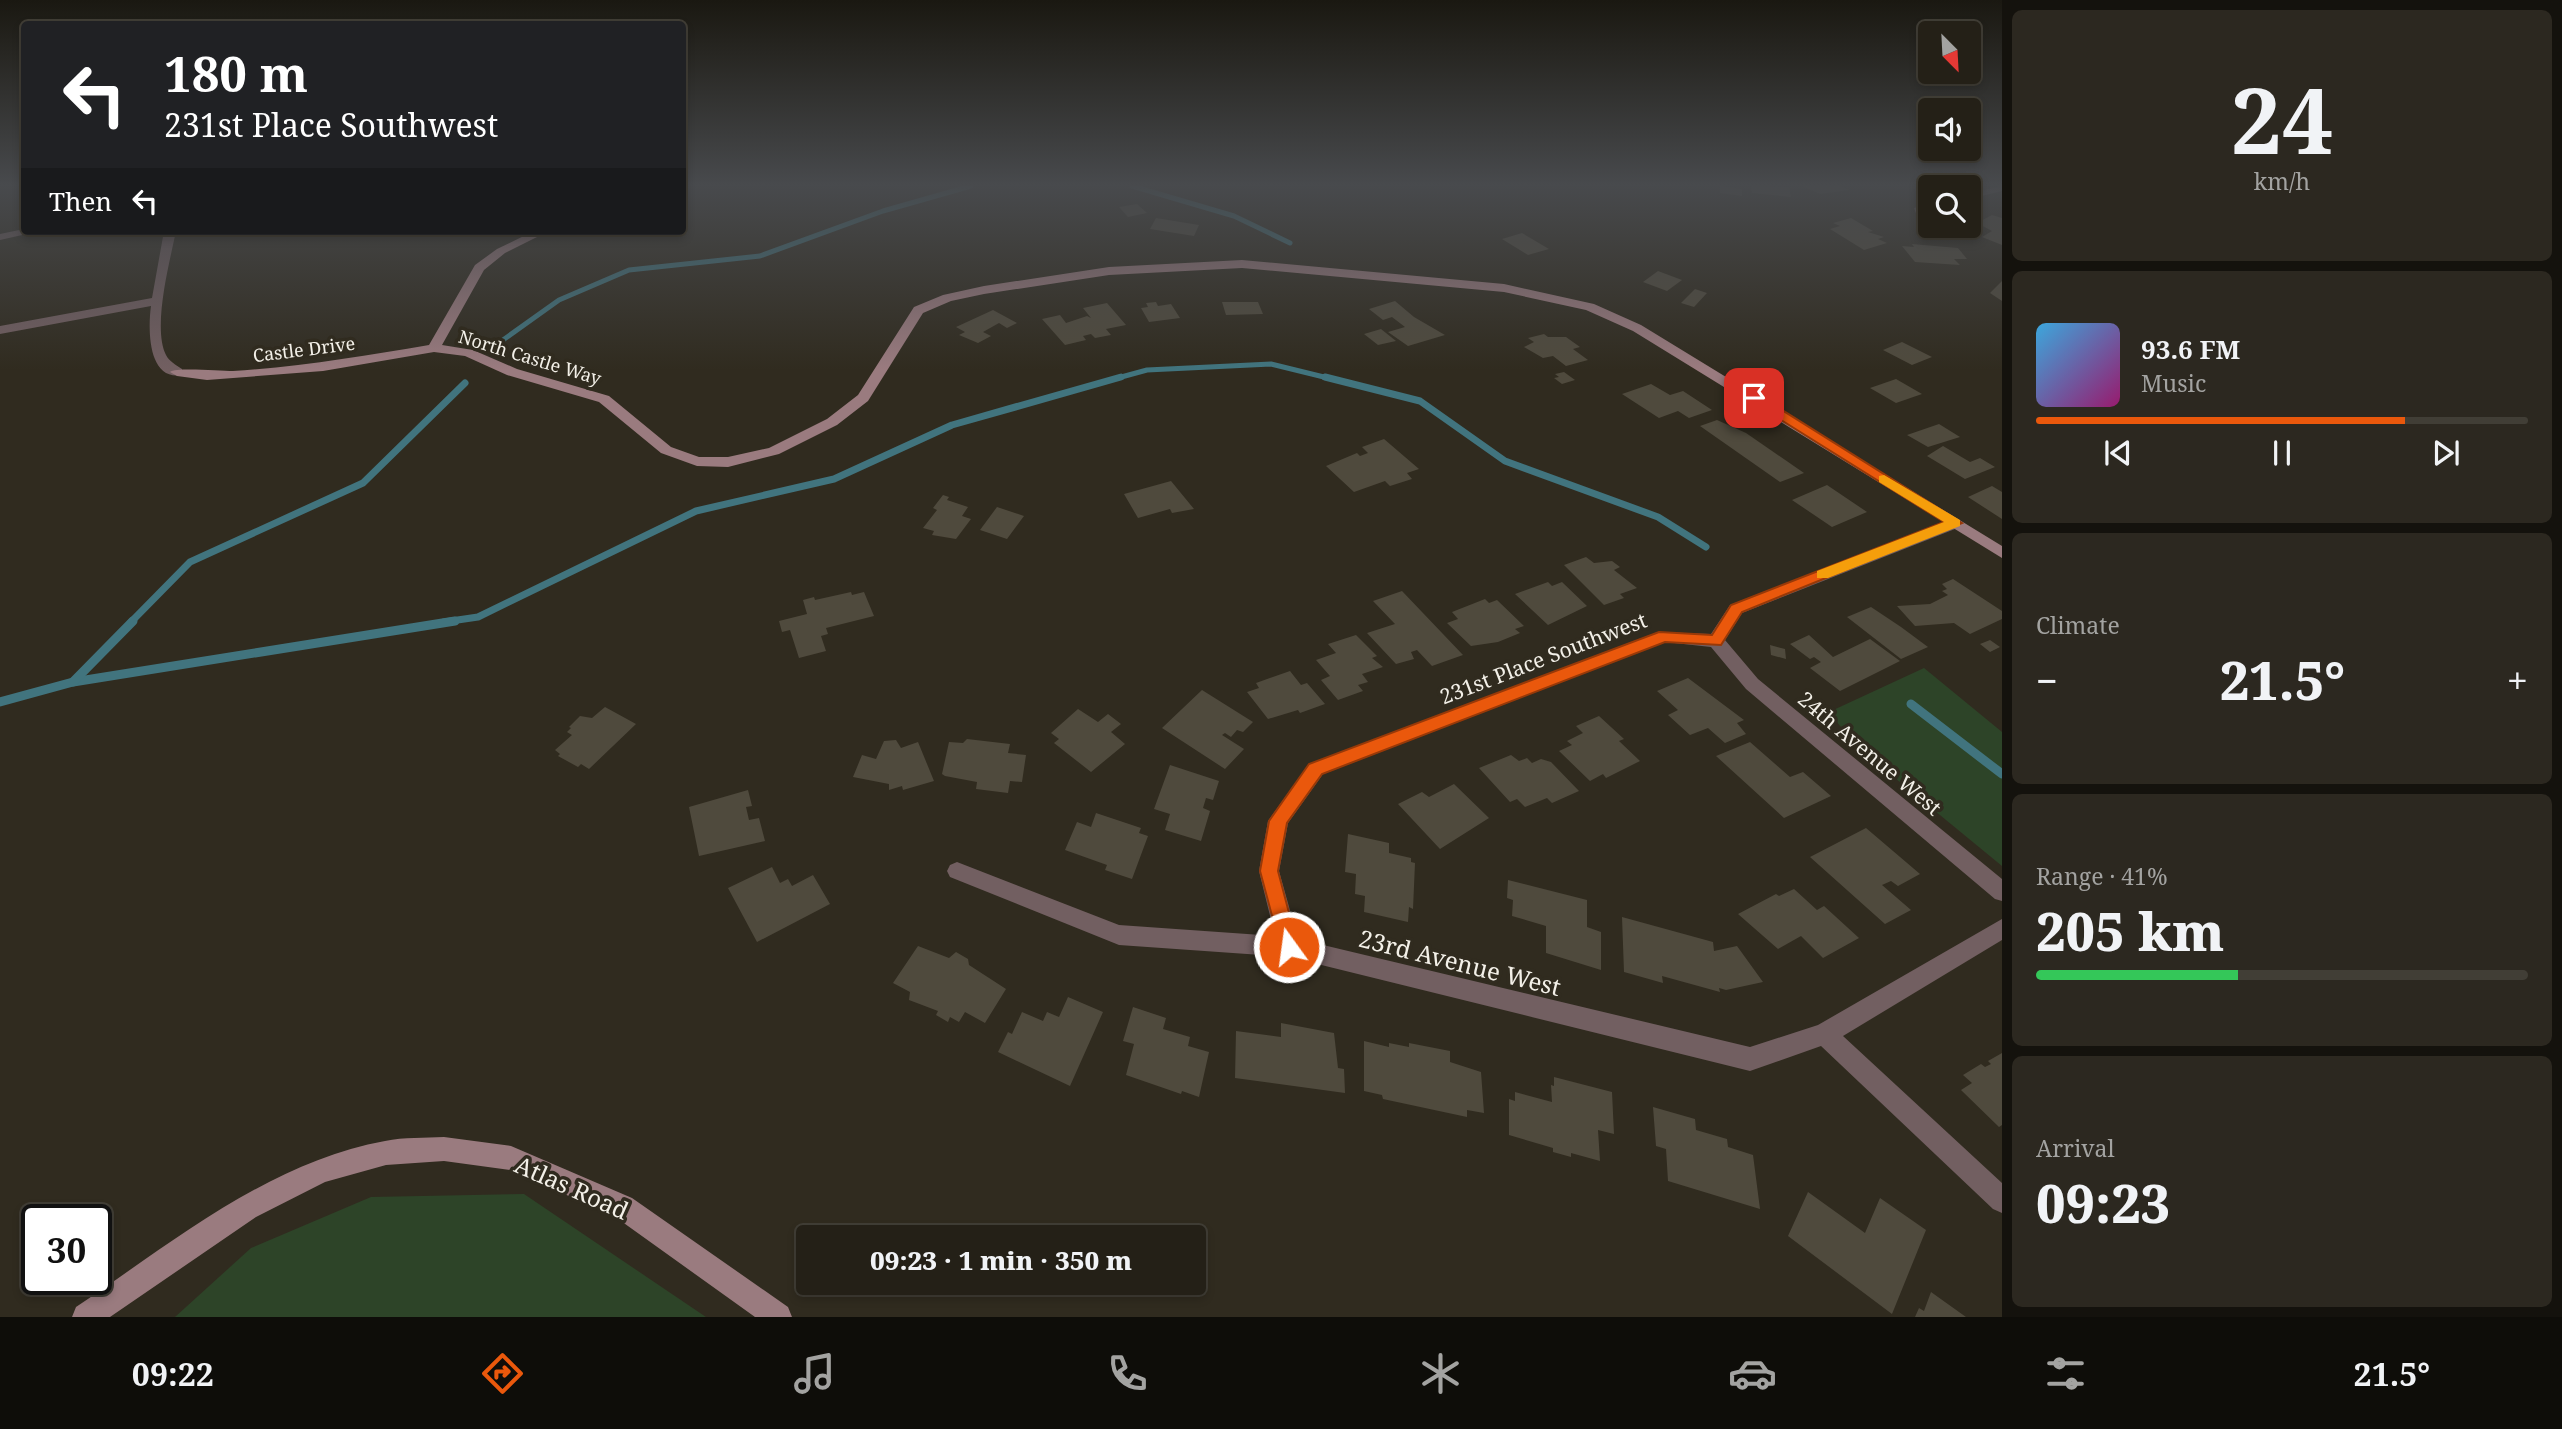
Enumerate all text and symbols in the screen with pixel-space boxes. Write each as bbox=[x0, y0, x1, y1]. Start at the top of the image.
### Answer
north arrow bbox=[1918, 21, 1981, 84]
map controls bbox=[1918, 21, 1981, 238]
text: 180 m bbox=[164, 40, 308, 106]
icon: left bbox=[49, 49, 140, 140]
text: 24 bbox=[2231, 57, 2333, 181]
button: sound bbox=[1918, 98, 1981, 161]
text: 231st Place Southwest bbox=[164, 103, 498, 146]
text: km/h bbox=[2254, 165, 2310, 197]
button: search bbox=[1918, 175, 1981, 238]
icon: left bbox=[126, 182, 164, 220]
text: Then bbox=[49, 183, 112, 219]
street label: North Castle Way bbox=[456, 324, 605, 390]
street label: Castle Drive bbox=[251, 331, 357, 367]
text: 93.6 FM bbox=[2141, 331, 2240, 367]
text: Music bbox=[2141, 367, 2206, 399]
pin bbox=[1724, 368, 1784, 428]
icon: arrive bbox=[1735, 379, 1773, 417]
icon: previous bbox=[2099, 434, 2137, 472]
icon: pause bbox=[2263, 434, 2301, 472]
icon: next bbox=[2427, 434, 2465, 472]
street label: 231st Place Southwest bbox=[1436, 606, 1650, 710]
text: Climate bbox=[2036, 609, 2120, 641]
text: 21.5° bbox=[2220, 644, 2345, 715]
text: − bbox=[2036, 654, 2058, 706]
text: + bbox=[2507, 654, 2528, 706]
street label: 24th Avenue West bbox=[1792, 685, 1948, 821]
text: Range · 41% bbox=[2036, 860, 2168, 892]
text: 205 km bbox=[2036, 895, 2224, 966]
position arrow bbox=[1252, 910, 1326, 984]
street label: 23rd Avenue West bbox=[1356, 921, 1564, 1003]
text: Arrival bbox=[2036, 1132, 2115, 1164]
street label: Atlas Road bbox=[510, 1147, 634, 1227]
text: 09:23 bbox=[2036, 1167, 2170, 1238]
speed limit sign: 30 bbox=[21, 1204, 112, 1295]
text: 09:23 · 1 min · 350 m bbox=[870, 1242, 1132, 1278]
icon: directions bbox=[478, 1349, 527, 1398]
icon: music bbox=[790, 1349, 839, 1398]
icon: phone bbox=[1103, 1349, 1152, 1398]
icon: climate bbox=[1416, 1349, 1465, 1398]
icon: car bbox=[1728, 1349, 1777, 1398]
icon: filters bbox=[2041, 1349, 2090, 1398]
text: 09:22 bbox=[132, 1352, 214, 1395]
text: 21.5° bbox=[2354, 1352, 2430, 1395]

